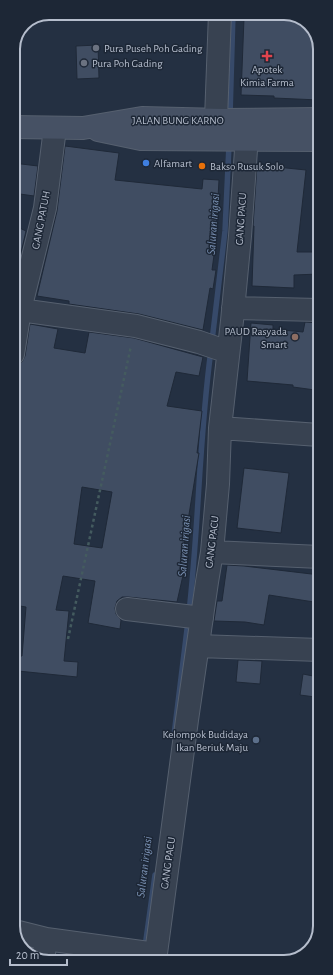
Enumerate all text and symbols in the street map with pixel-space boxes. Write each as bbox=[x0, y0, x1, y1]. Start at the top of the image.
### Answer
marker: Pura Puseh Poh Gading bbox=[91, 43, 101, 53]
place label: Pura Puseh Poh Gading bbox=[104, 43, 203, 54]
marker: Apotek Kimia Farma bbox=[262, 51, 272, 61]
marker: Pura Poh Gading bbox=[79, 58, 89, 68]
place label: Pura Poh Gading bbox=[92, 58, 163, 69]
place label: Apotek Kimia Farma bbox=[240, 64, 294, 88]
street label: JALAN BUNG KARNO bbox=[132, 115, 224, 126]
marker: Alfamart bbox=[141, 158, 151, 168]
place label: Alfamart bbox=[154, 158, 193, 169]
marker: Bakso Rusuk Solo bbox=[197, 161, 207, 171]
place label: Bakso Rusuk Solo bbox=[210, 161, 284, 172]
street label: GANG PATUH bbox=[30, 190, 52, 250]
water label: Saluran irigasi bbox=[205, 192, 221, 255]
street label: GANG PACU bbox=[234, 192, 248, 246]
place label: PAUD Rasyada Smart bbox=[224, 326, 287, 350]
marker: PAUD Rasyada Smart bbox=[290, 332, 300, 342]
water label: Saluran irigasi bbox=[176, 514, 192, 577]
street label: GANG PACU bbox=[203, 515, 221, 569]
place label: Kelompok Budidaya Ikan Beriuk Maju bbox=[162, 729, 248, 753]
marker: Kelompok Budidaya Ikan Beriuk Maju bbox=[251, 735, 261, 745]
water label: Saluran irigasi bbox=[134, 835, 154, 898]
street label: GANG PACU bbox=[159, 836, 177, 890]
scale bar bbox=[10, 941, 67, 967]
text: 20 m bbox=[16, 949, 39, 961]

